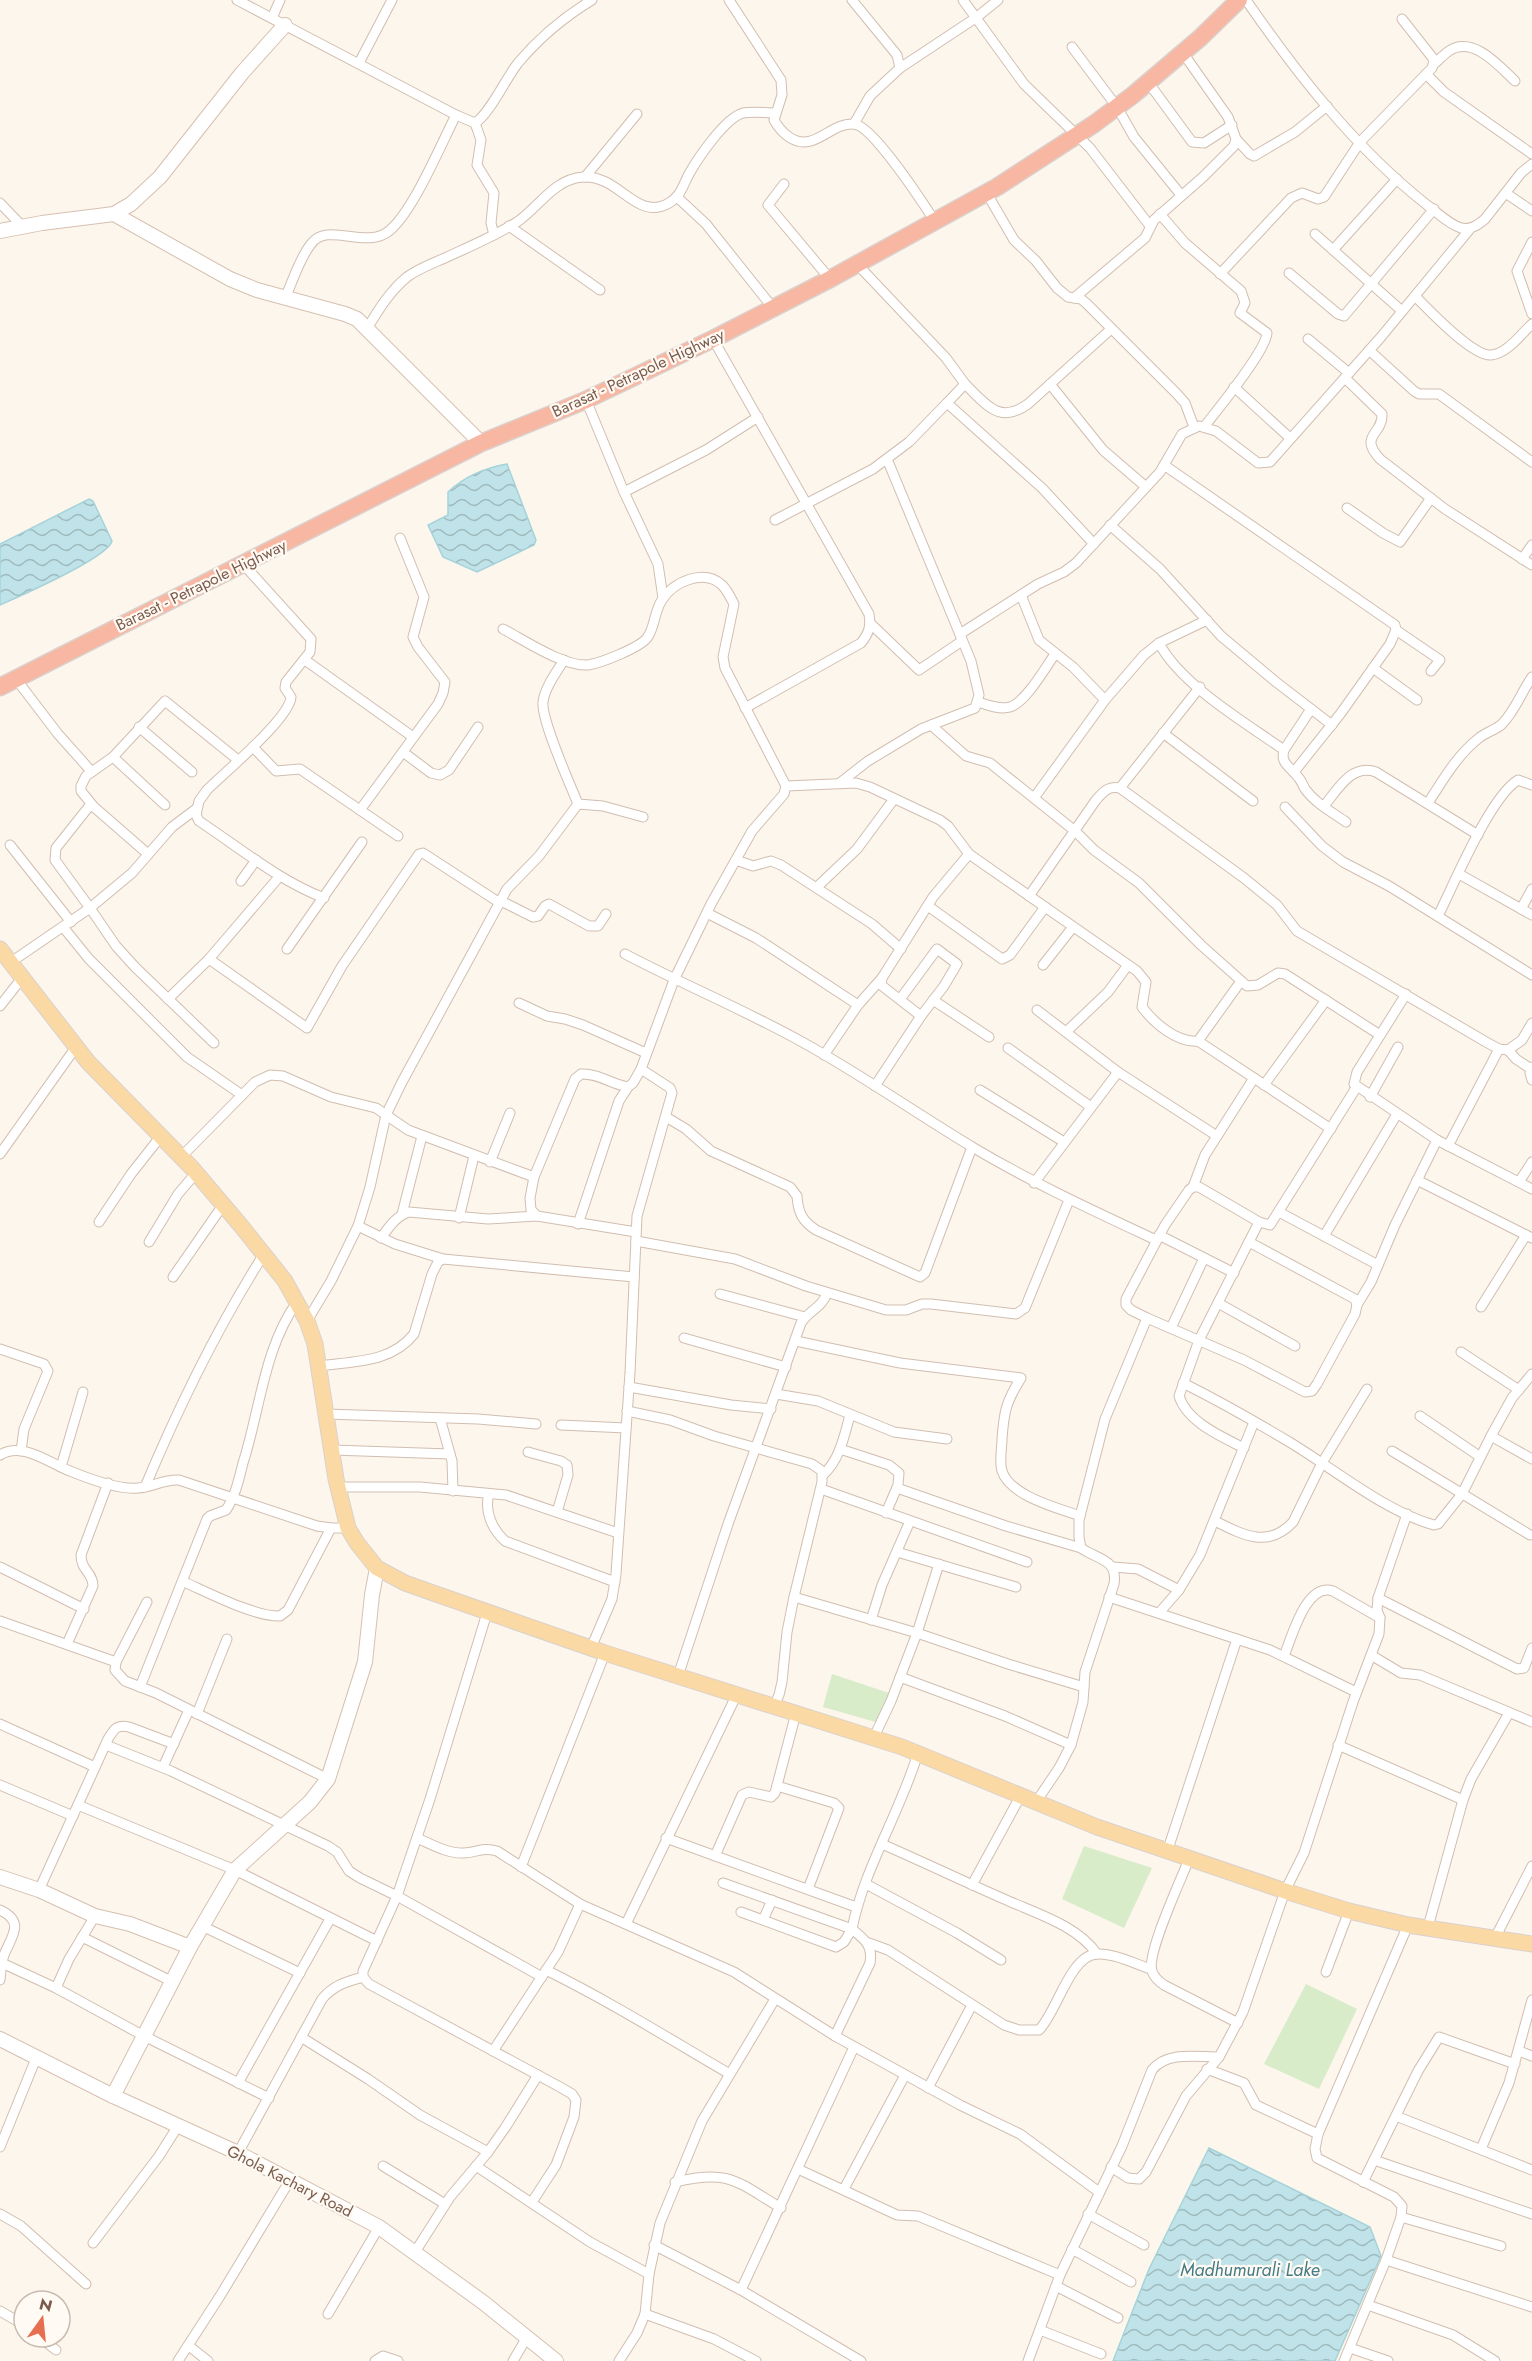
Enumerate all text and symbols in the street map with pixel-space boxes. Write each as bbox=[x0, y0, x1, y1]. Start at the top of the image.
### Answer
street label: Barasat - Petrapole Highway bbox=[548, 323, 729, 423]
street label: Barasat - Petrapole Highway bbox=[112, 533, 291, 636]
street label: Ghola Kachary Road bbox=[223, 2139, 357, 2223]
water label: Madhumurali Lake bbox=[1180, 2257, 1320, 2283]
north arrow bbox=[12, 2289, 72, 2349]
text: N bbox=[37, 2292, 55, 2318]

